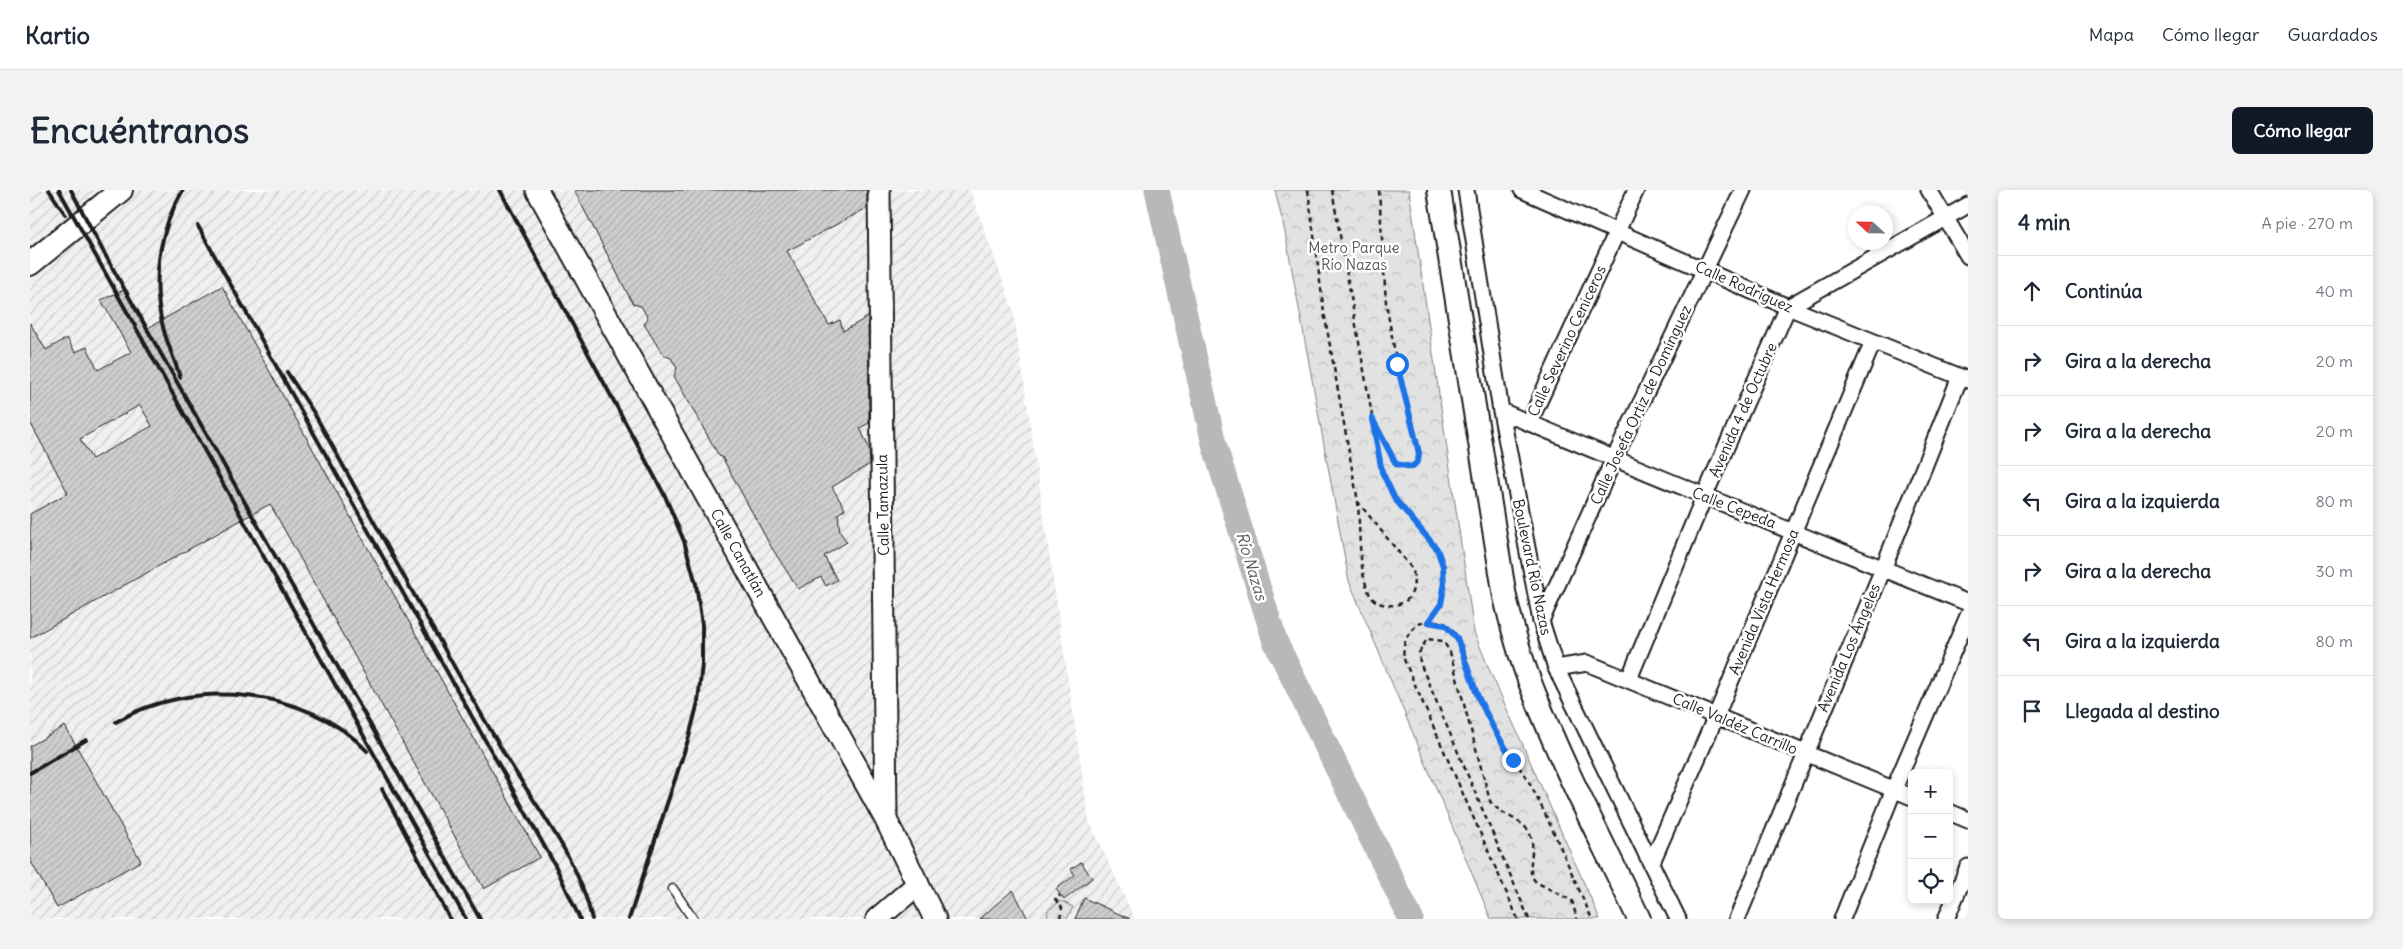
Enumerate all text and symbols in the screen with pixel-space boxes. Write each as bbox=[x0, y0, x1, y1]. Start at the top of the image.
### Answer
text: Kartio bbox=[25, 20, 90, 50]
text: Mapa bbox=[2089, 23, 2134, 46]
text: Cómo llegar bbox=[2162, 23, 2259, 46]
text: Guardados bbox=[2287, 23, 2378, 46]
button: Cómo llegar bbox=[2232, 107, 2373, 154]
text: Encuéntranos bbox=[30, 108, 249, 152]
north arrow bbox=[1848, 205, 1893, 250]
text: 4 min bbox=[2018, 209, 2070, 236]
text: A pie · 270 m bbox=[2261, 213, 2353, 233]
park label: Metro Parque Río Nazas bbox=[1308, 238, 1400, 274]
street label: Calle Rodríguez bbox=[1692, 256, 1796, 317]
street label: Calle Severino Ceniceros bbox=[1523, 262, 1610, 420]
icon: ahead bbox=[2018, 277, 2046, 305]
text: Continúa bbox=[2065, 279, 2142, 303]
text: 40 m bbox=[2315, 281, 2353, 301]
street label: Calle Josefa Ortiz de Domínguez bbox=[1586, 302, 1695, 508]
street label: Avenida 4 de Octubre bbox=[1704, 339, 1781, 480]
icon: right bbox=[2018, 347, 2046, 375]
text: Gira a la derecha bbox=[2065, 349, 2211, 373]
text: 20 m bbox=[2316, 351, 2353, 371]
route start bbox=[1386, 353, 1409, 376]
icon: right bbox=[2018, 417, 2046, 445]
text: Gira a la derecha bbox=[2065, 419, 2211, 443]
text: 20 m bbox=[2316, 421, 2353, 441]
street label: Calle Tamazula bbox=[872, 454, 893, 556]
street label: Calle Cepeda bbox=[1690, 483, 1779, 532]
icon: left bbox=[2018, 487, 2046, 515]
text: Gira a la izquierda bbox=[2065, 489, 2220, 513]
text: 80 m bbox=[2315, 491, 2353, 511]
street label: Boulevard Río Nazas bbox=[1509, 497, 1556, 637]
street label: Calle Canatlán bbox=[706, 505, 771, 600]
street label: Avenida Vista Hermosa bbox=[1724, 526, 1803, 678]
water label: Río Nazas bbox=[1232, 529, 1272, 603]
icon: right bbox=[2018, 557, 2046, 585]
text: Gira a la derecha bbox=[2065, 559, 2211, 583]
text: 30 m bbox=[2316, 561, 2353, 581]
street label: Avenida Los Ángeles bbox=[1813, 581, 1884, 715]
icon: left bbox=[2018, 627, 2046, 655]
text: Gira a la izquierda bbox=[2065, 629, 2220, 653]
text: 80 m bbox=[2315, 631, 2353, 651]
street label: Calle Valdéz Carrillo bbox=[1670, 689, 1801, 758]
icon: arrive bbox=[2018, 697, 2046, 725]
text: Llegada al destino bbox=[2065, 699, 2220, 723]
route end bbox=[1502, 749, 1525, 772]
map controls bbox=[1908, 769, 1953, 904]
button: + bbox=[1908, 769, 1953, 814]
button: − bbox=[1908, 814, 1953, 859]
button: locate bbox=[1908, 859, 1953, 904]

